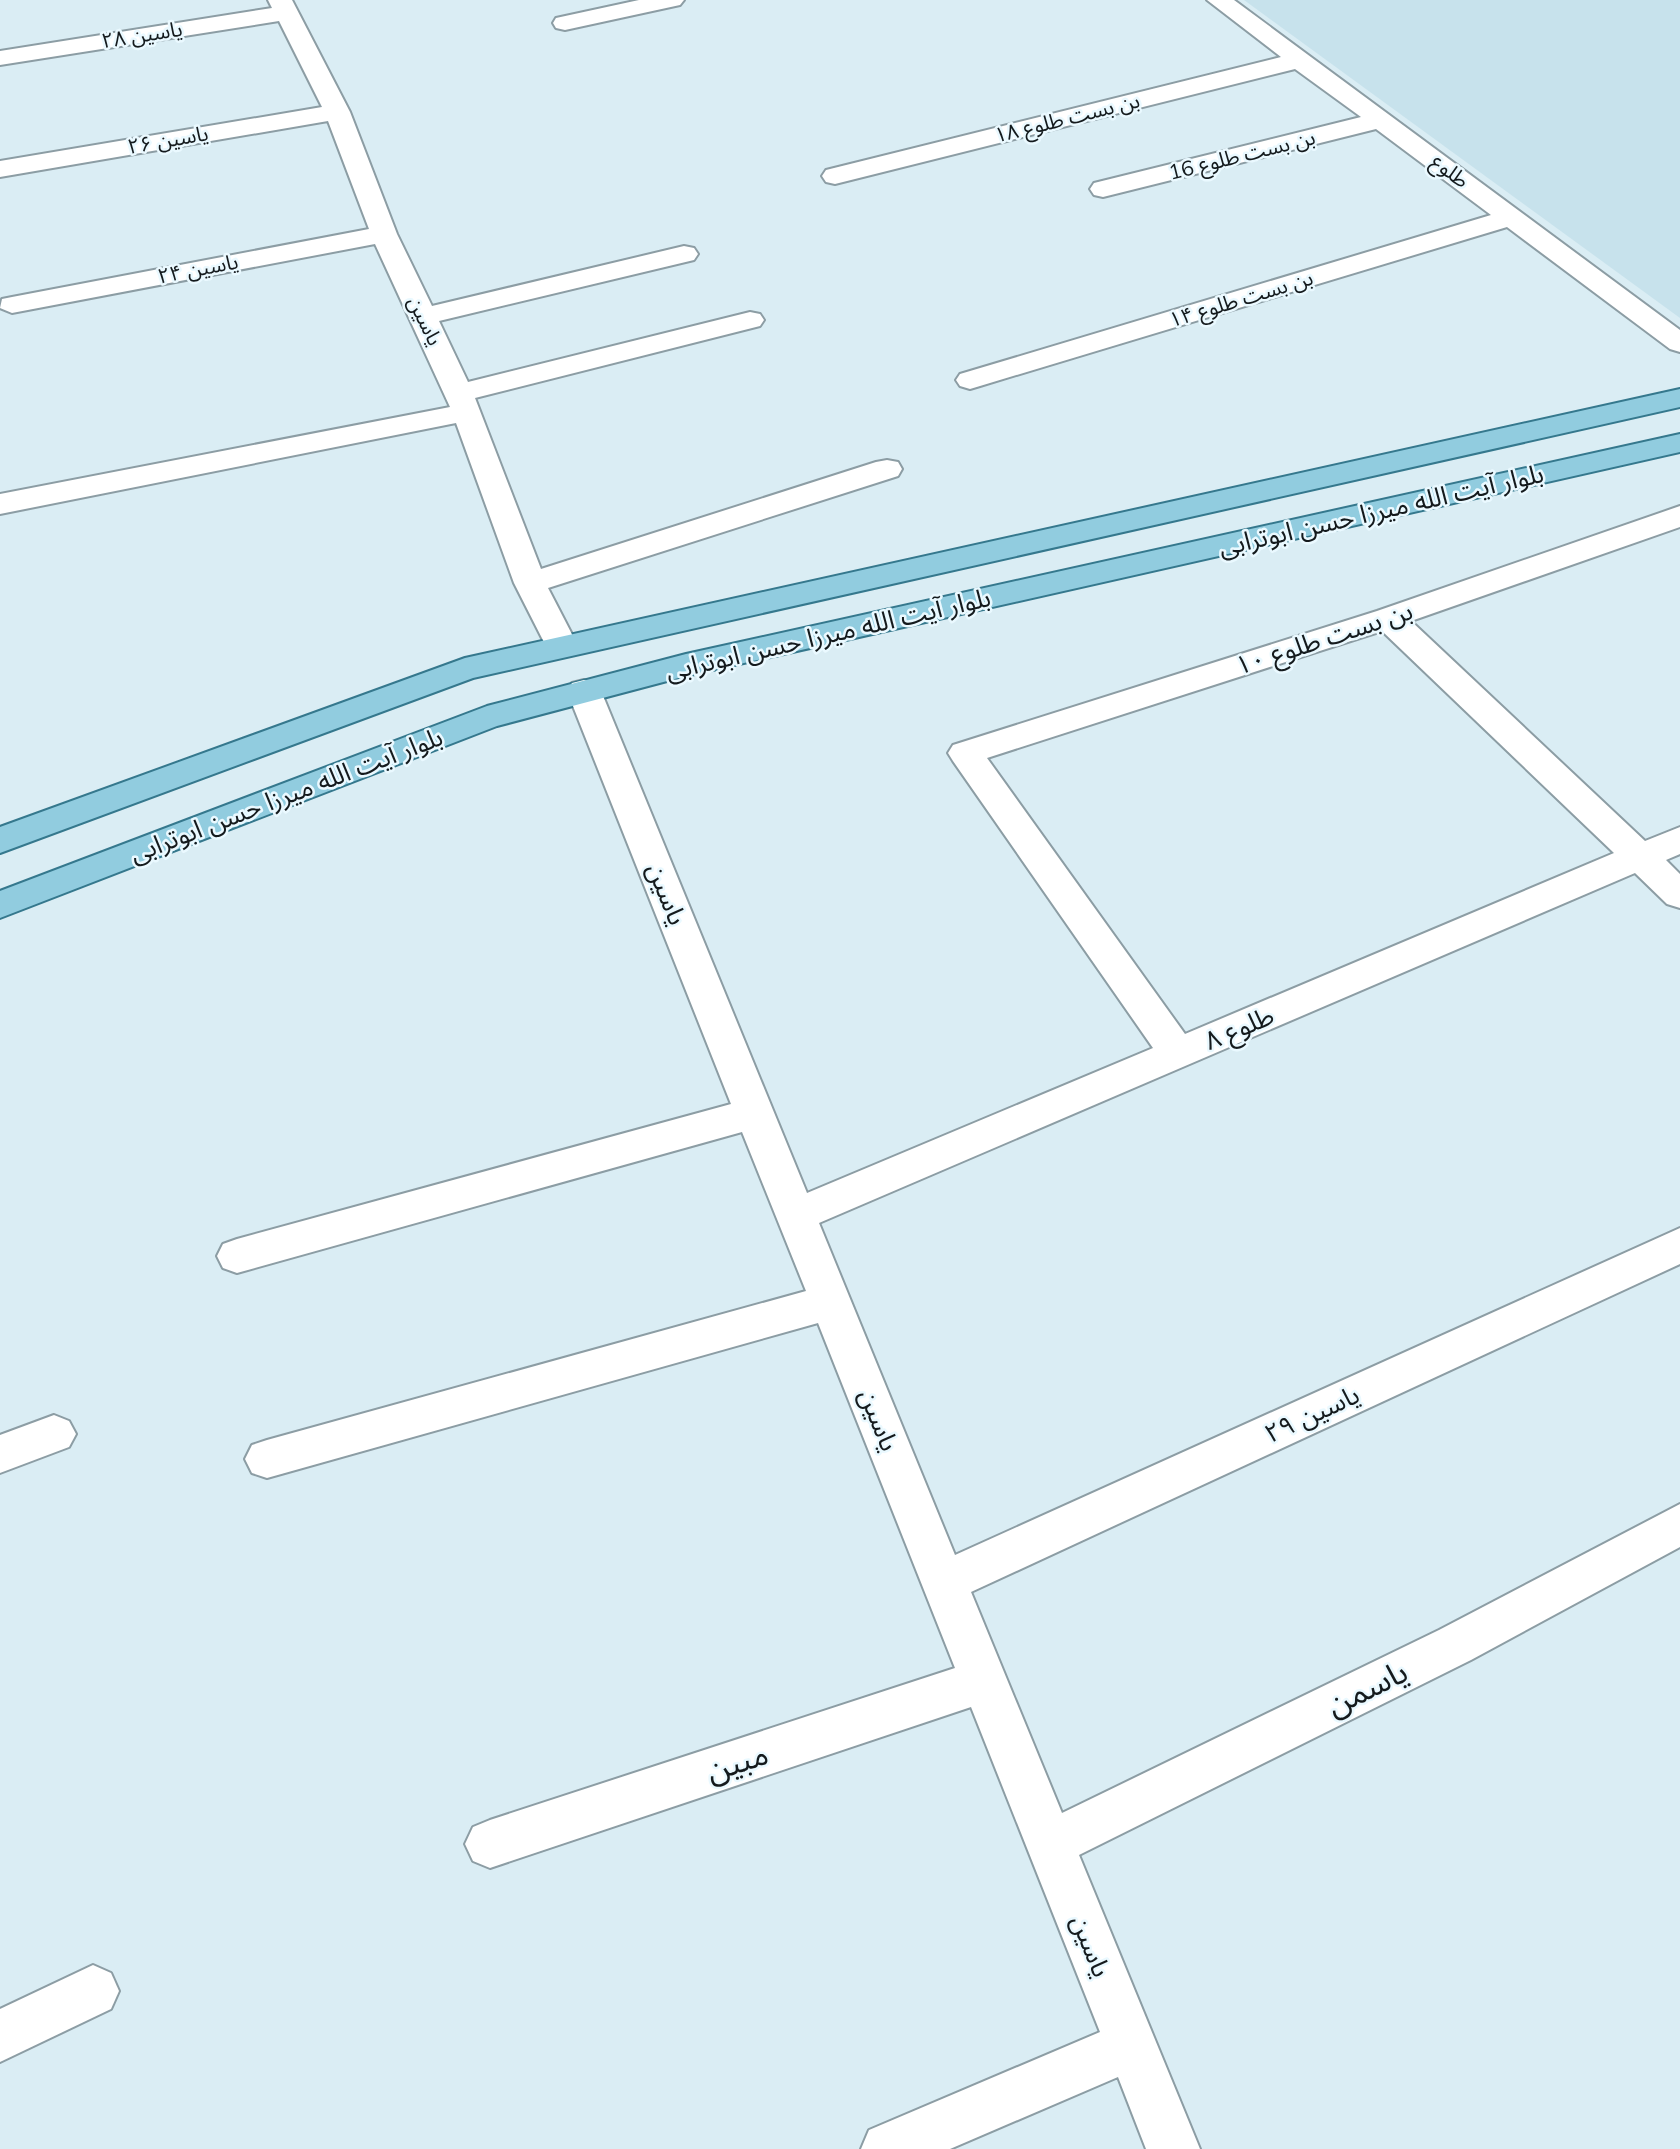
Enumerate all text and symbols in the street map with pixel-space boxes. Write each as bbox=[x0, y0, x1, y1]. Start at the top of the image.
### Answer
street label: یاسین ۲۸ bbox=[100, 15, 184, 53]
street label: بن بست طلوع ۱۸ bbox=[991, 86, 1143, 151]
street label: یاسین ۲۶ bbox=[125, 119, 210, 159]
street label: بن بست طلوع 16 bbox=[1166, 123, 1318, 188]
street label: طلوع bbox=[1425, 147, 1475, 195]
street label: یاسین ۲۴ bbox=[155, 247, 240, 289]
street label: بن بست طلوع ۱۴ bbox=[1166, 264, 1317, 335]
street label: یاسین bbox=[403, 291, 449, 350]
street label: بلوار آیت الله میرزا حسن ابوترابی bbox=[1215, 456, 1547, 563]
street label: بلوار آیت الله میرزا حسن ابوترابی bbox=[662, 580, 994, 687]
street label: بن بست طلوع ۱۰ bbox=[1231, 593, 1418, 685]
street label: بلوار آیت الله میرزا حسن ابوترابی bbox=[125, 720, 447, 870]
street label: یاسین bbox=[640, 858, 695, 930]
street label: طلوع ۸ bbox=[1199, 998, 1280, 1060]
street label: یاسین ۲۹ bbox=[1259, 1377, 1365, 1450]
street label: یاسین bbox=[852, 1384, 907, 1456]
street label: یاسمن bbox=[1319, 1650, 1414, 1724]
street label: مبین bbox=[701, 1732, 773, 1790]
street label: یاسین bbox=[1064, 1910, 1119, 1982]

